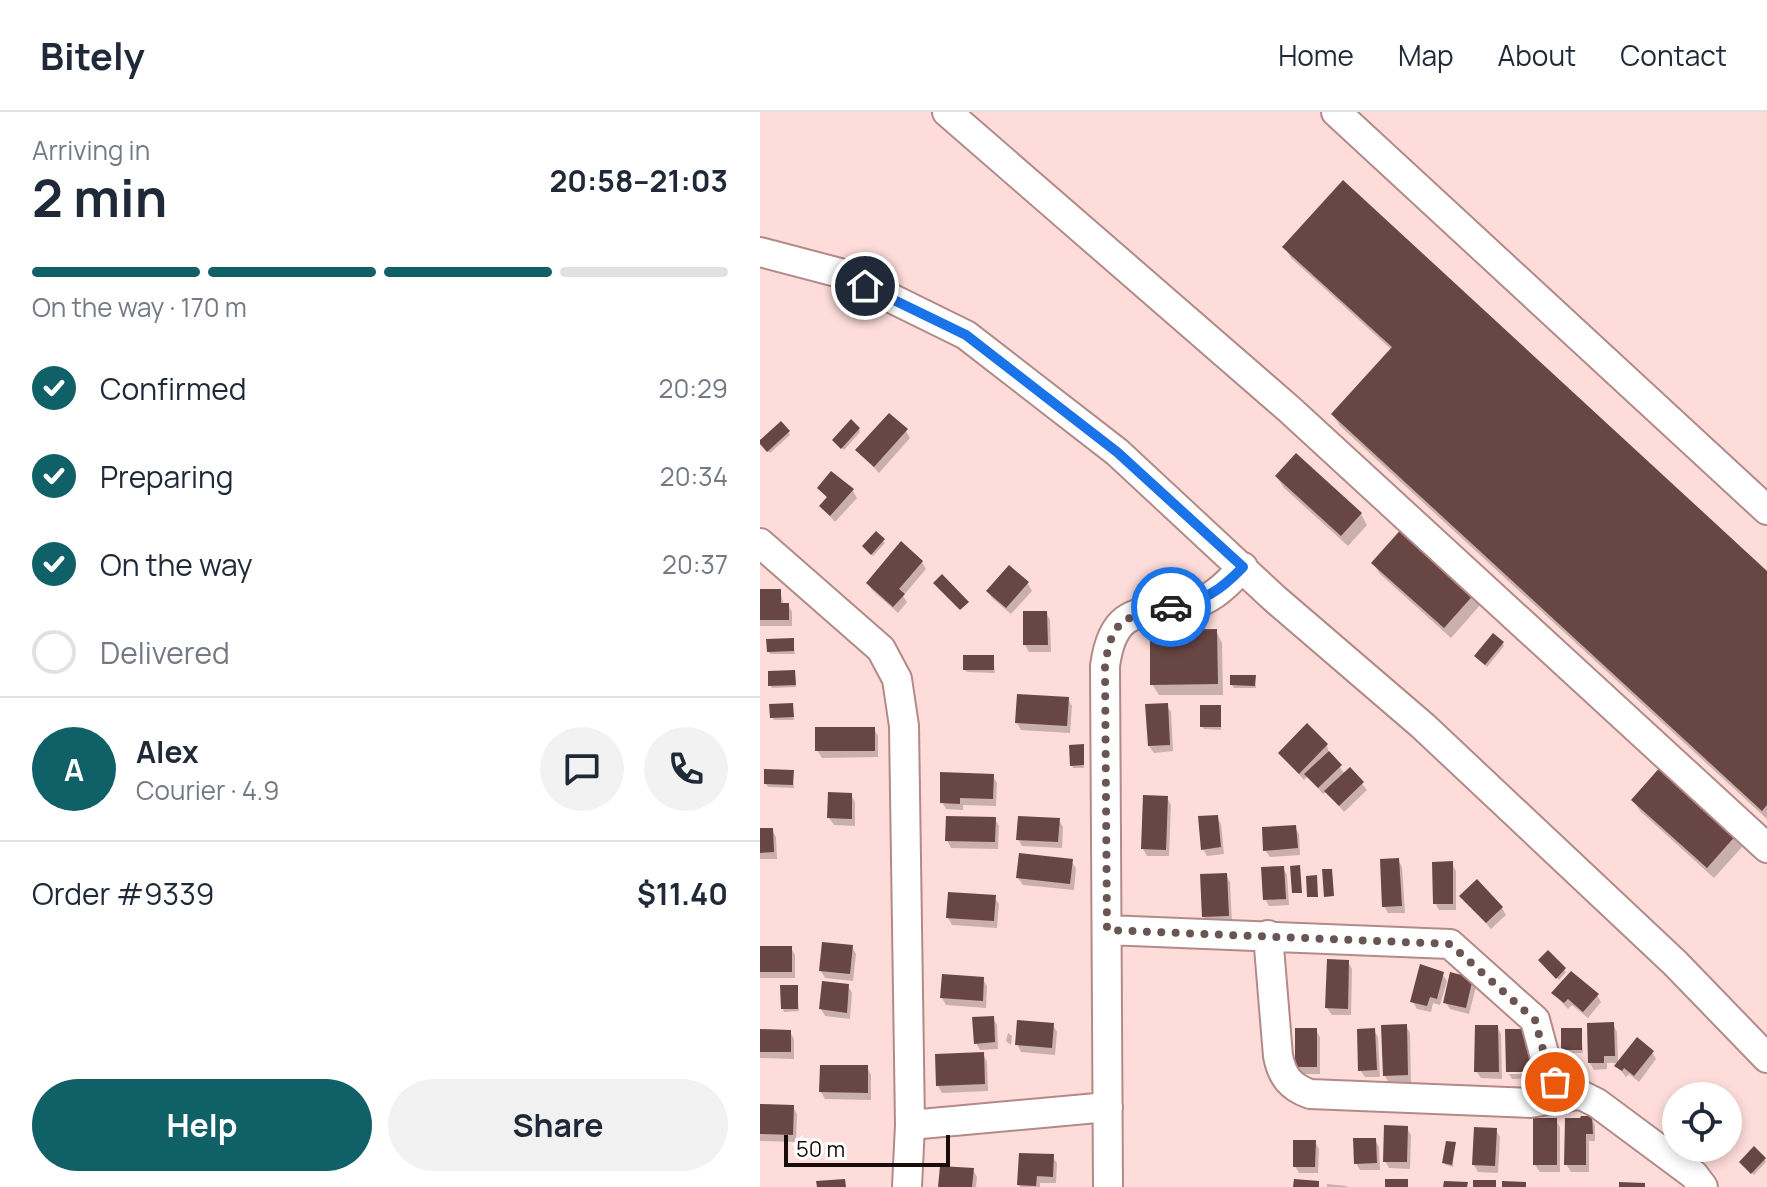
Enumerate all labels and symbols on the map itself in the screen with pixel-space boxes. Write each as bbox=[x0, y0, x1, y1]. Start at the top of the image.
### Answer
pin bbox=[831, 252, 899, 320]
courier bbox=[1131, 567, 1211, 647]
pin bbox=[1521, 1048, 1589, 1116]
scale bar bbox=[784, 1131, 950, 1167]

